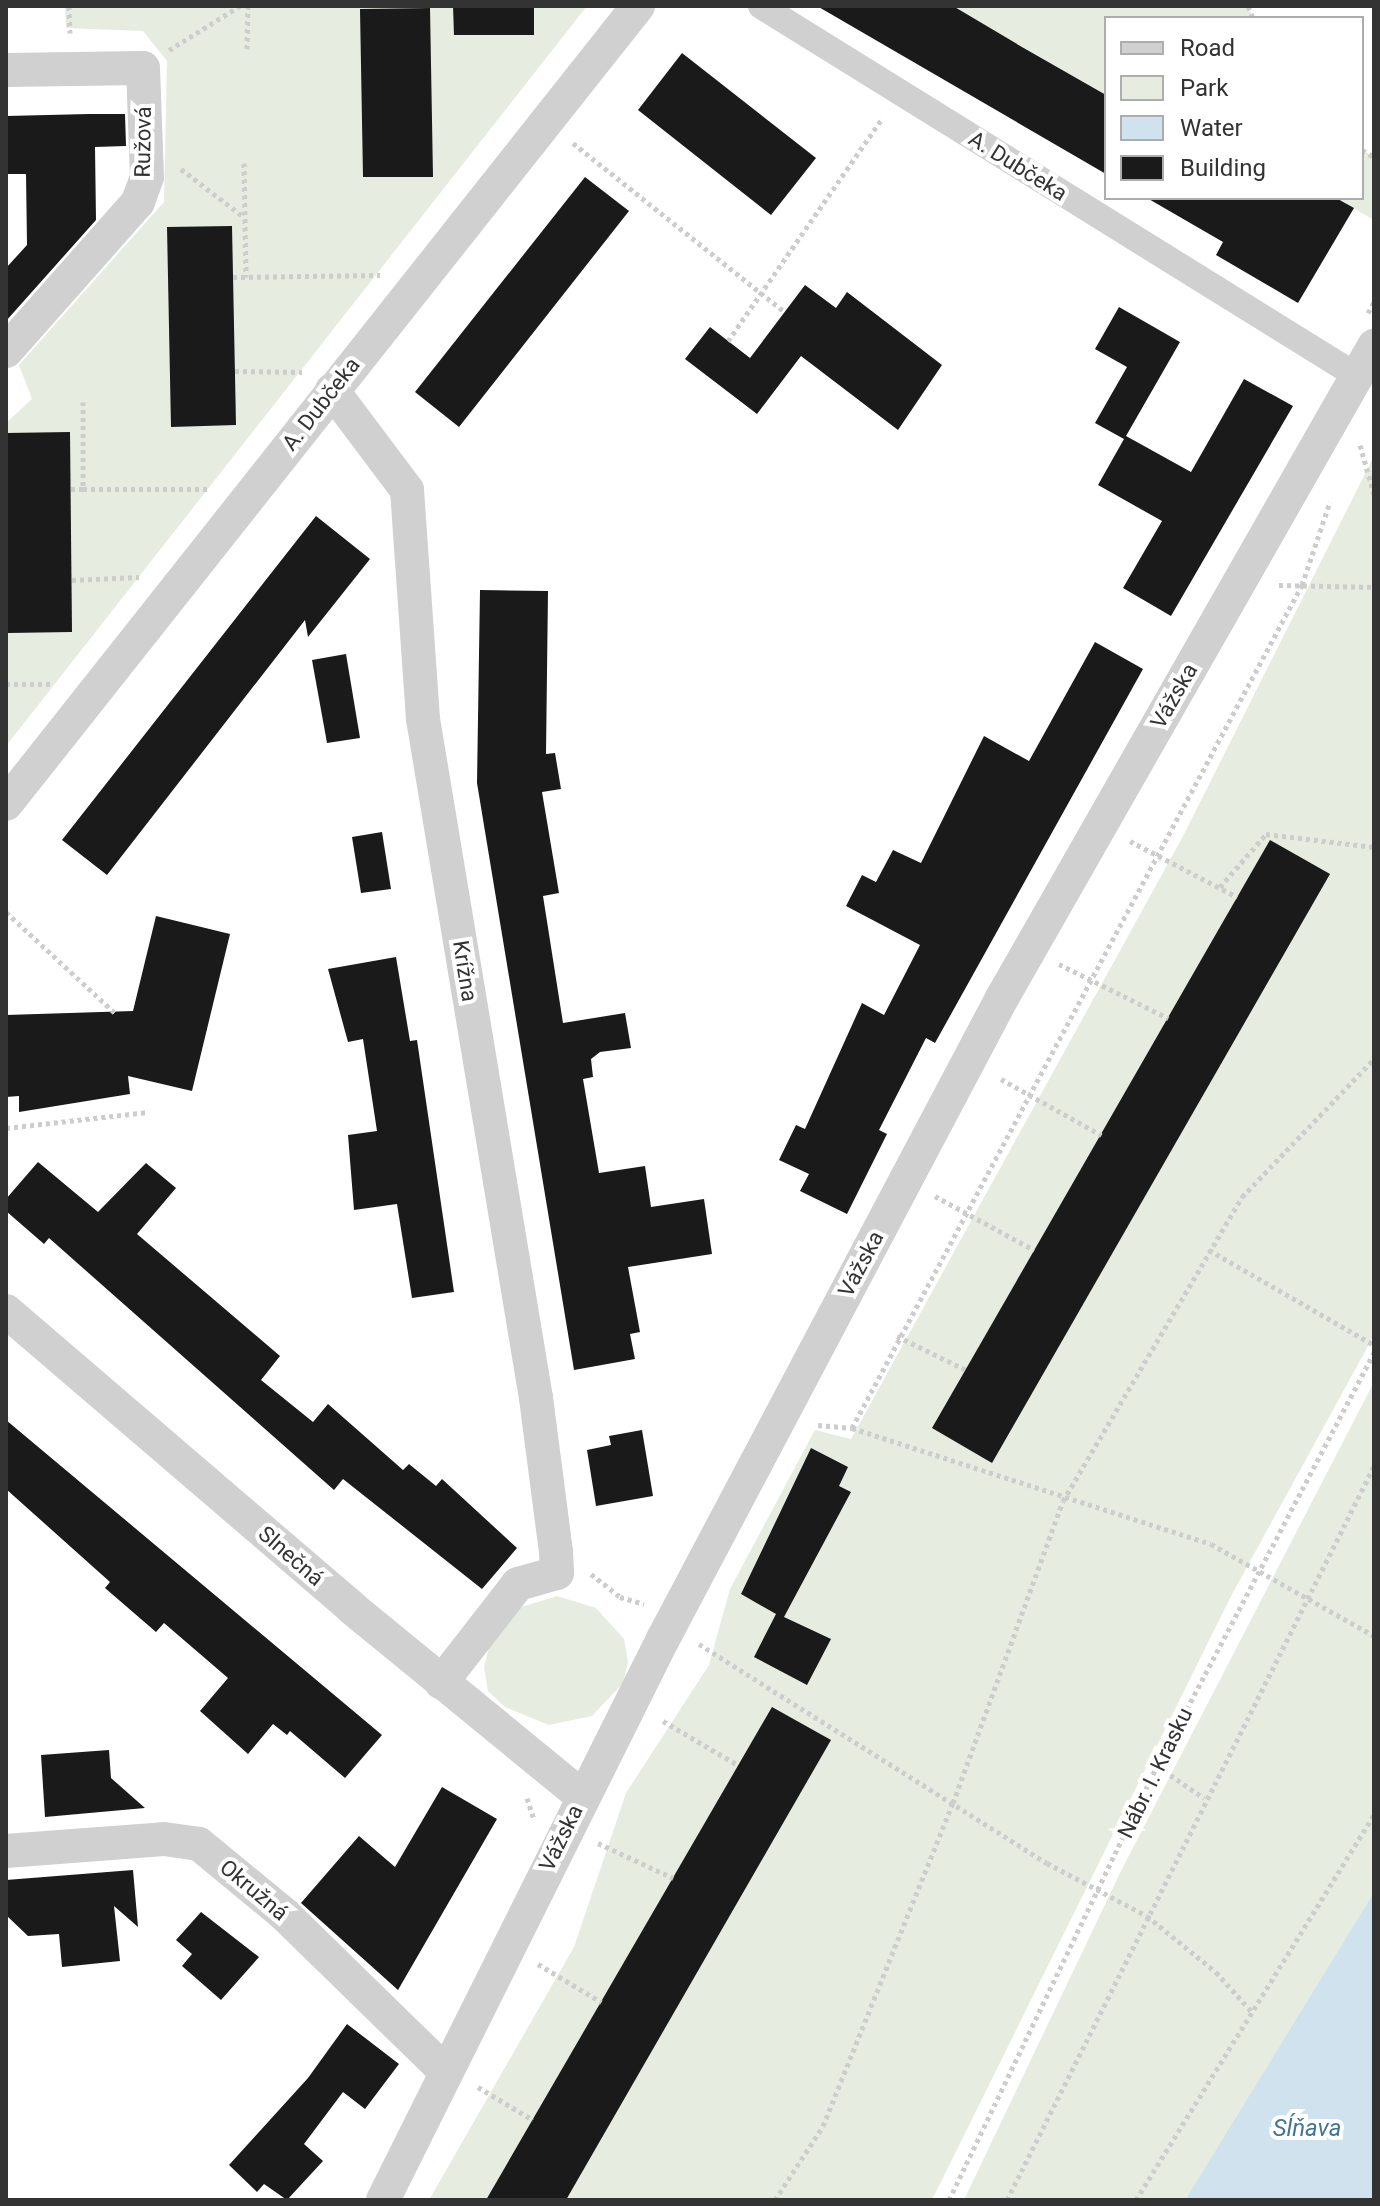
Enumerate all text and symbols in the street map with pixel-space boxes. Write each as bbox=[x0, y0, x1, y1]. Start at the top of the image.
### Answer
legend bbox=[1104, 16, 1364, 200]
text: Road bbox=[1180, 34, 1235, 62]
text: Park bbox=[1180, 74, 1228, 102]
street label: Ružová bbox=[129, 106, 157, 178]
text: Water bbox=[1180, 114, 1243, 142]
street label: A. Dubčeka bbox=[964, 125, 1072, 207]
text: Building bbox=[1180, 154, 1266, 182]
street label: A. Dubčeka bbox=[276, 352, 366, 456]
street label: Vážska bbox=[1145, 659, 1203, 733]
street label: Krížna bbox=[447, 938, 483, 1004]
street label: Vážska bbox=[833, 1227, 889, 1301]
street label: Slnečná bbox=[253, 1520, 329, 1592]
street label: Nábr. I. Krasku bbox=[1112, 1703, 1198, 1843]
street label: Vážska bbox=[534, 1800, 588, 1876]
street label: Okružná bbox=[215, 1854, 293, 1926]
water label: Sĺňava bbox=[1273, 2115, 1341, 2143]

